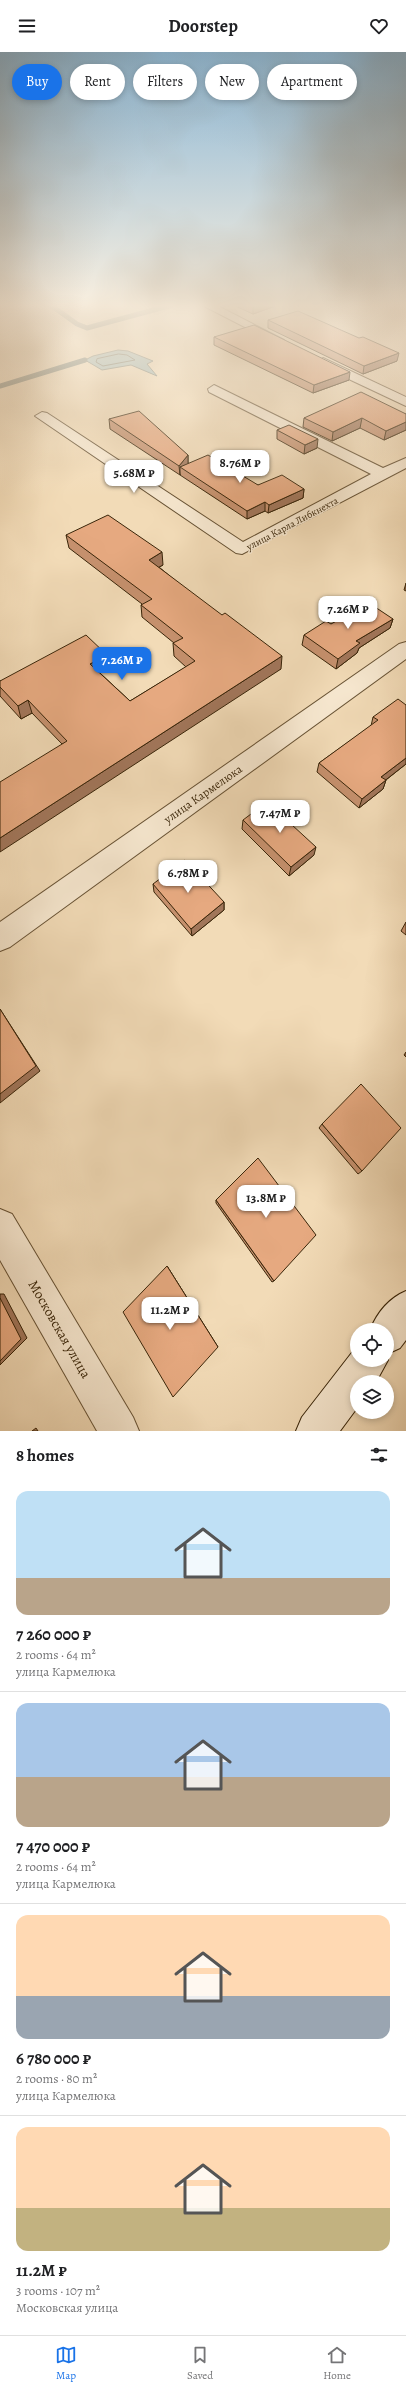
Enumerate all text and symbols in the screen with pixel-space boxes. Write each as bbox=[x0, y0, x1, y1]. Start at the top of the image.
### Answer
text: Doorstep bbox=[168, 14, 238, 38]
icon: menu bbox=[16, 15, 38, 37]
icon: heart bbox=[368, 15, 390, 37]
chip: Buy bbox=[12, 64, 62, 100]
chip: Rent bbox=[70, 64, 125, 100]
chip: Filters bbox=[133, 64, 197, 100]
chip: New bbox=[205, 64, 259, 100]
chip: Apartment bbox=[267, 64, 357, 100]
pin: 8.76M ₽ bbox=[203, 450, 277, 484]
text: 8.76M ₽ bbox=[219, 454, 261, 471]
pin: 5.68M ₽ bbox=[97, 460, 171, 494]
text: 5.68M ₽ bbox=[113, 464, 155, 481]
street label: улица Карла Либкнехта bbox=[243, 494, 341, 554]
pin: 7.26M ₽ bbox=[311, 596, 385, 630]
text: 7.26M ₽ bbox=[327, 600, 369, 617]
pin: 7.26M ₽ bbox=[85, 647, 159, 681]
text: 7.26M ₽ bbox=[101, 651, 143, 668]
street label: улица Кармелюка bbox=[160, 761, 246, 828]
pin: 7.47M ₽ bbox=[243, 800, 317, 834]
text: 7.47M ₽ bbox=[260, 804, 300, 821]
pin: 6.78M ₽ bbox=[151, 860, 225, 894]
text: 6.78M ₽ bbox=[167, 864, 209, 881]
pin: 13.8M ₽ bbox=[229, 1185, 303, 1219]
text: 13.8M ₽ bbox=[246, 1189, 286, 1206]
street label: Московская улица bbox=[24, 1277, 96, 1382]
pin: 11.2M ₽ bbox=[133, 1297, 207, 1331]
text: 11.2M ₽ bbox=[151, 1301, 189, 1318]
map controls bbox=[350, 1323, 394, 1419]
button: locate bbox=[350, 1323, 394, 1367]
button: layers bbox=[350, 1375, 394, 1419]
text: 8 homes bbox=[16, 1444, 74, 1467]
icon: filters bbox=[368, 1444, 390, 1466]
icon: home bbox=[167, 1517, 239, 1589]
text: 7 260 000 ₽ bbox=[16, 1623, 91, 1646]
text: 2 rooms · 64 m² bbox=[16, 1646, 96, 1663]
text: улица Кармелюка bbox=[16, 1663, 116, 1680]
icon: home bbox=[167, 1729, 239, 1801]
text: 7 470 000 ₽ bbox=[16, 1835, 90, 1858]
text: 2 rooms · 64 m² bbox=[16, 1858, 96, 1875]
text: улица Кармелюка bbox=[16, 1875, 116, 1892]
icon: home bbox=[167, 1941, 239, 2013]
text: 6 780 000 ₽ bbox=[16, 2047, 91, 2070]
text: 2 rooms · 80 m² bbox=[16, 2070, 97, 2087]
text: улица Кармелюка bbox=[16, 2087, 116, 2104]
icon: home bbox=[167, 2153, 239, 2225]
text: 11.2M ₽ bbox=[16, 2259, 67, 2282]
text: 3 rooms · 107 m² bbox=[16, 2282, 100, 2299]
text: Московская улица bbox=[16, 2299, 118, 2316]
tab: Map bbox=[55, 2344, 77, 2383]
tab: Saved bbox=[187, 2344, 213, 2383]
tab: Home bbox=[323, 2344, 351, 2383]

